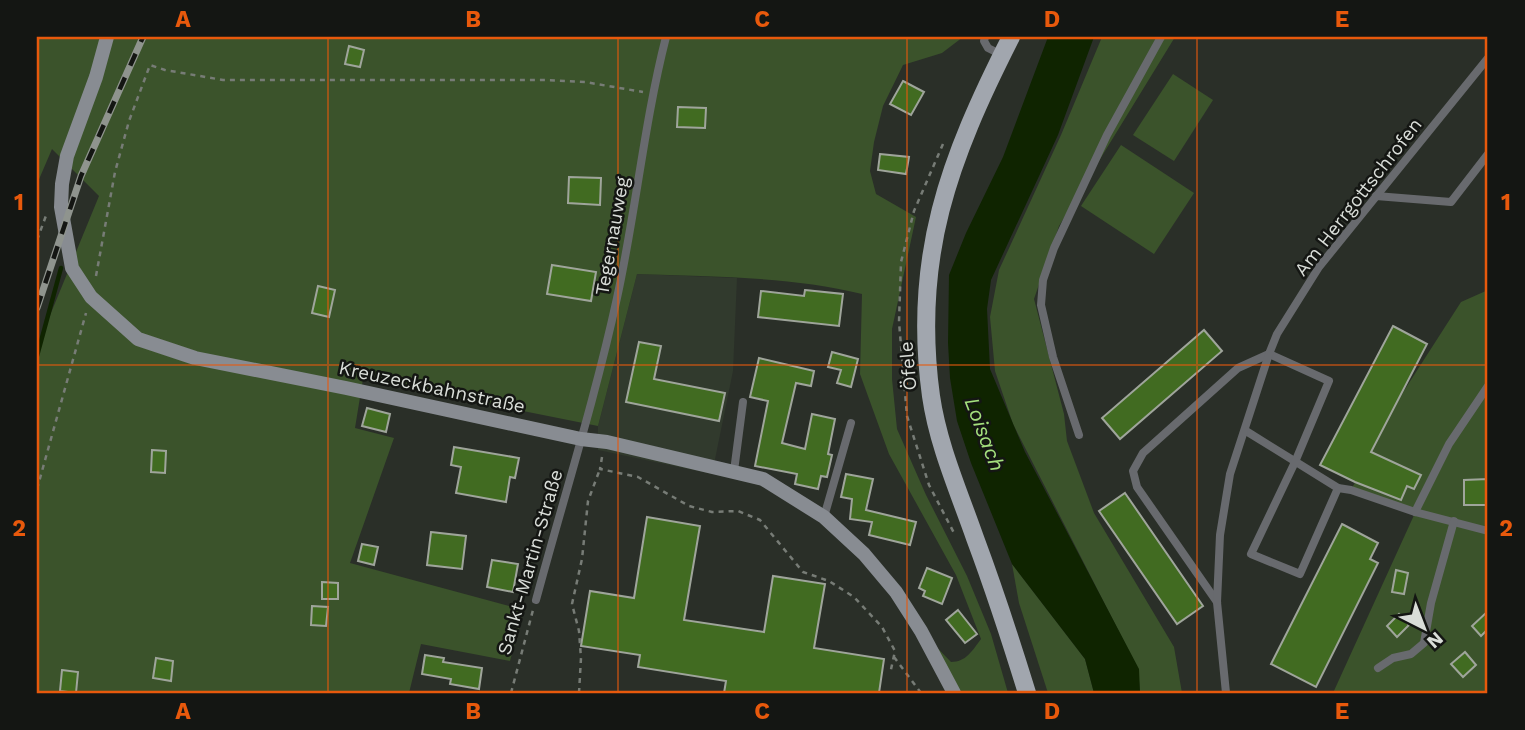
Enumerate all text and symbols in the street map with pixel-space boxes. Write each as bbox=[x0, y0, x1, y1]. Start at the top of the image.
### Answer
text: A bbox=[175, 6, 191, 33]
text: B bbox=[465, 6, 481, 33]
text: C bbox=[754, 6, 770, 33]
text: D bbox=[1044, 6, 1060, 33]
text: E bbox=[1335, 6, 1349, 33]
street label: Am Herrgottschrofen bbox=[1289, 113, 1427, 281]
street label: Tegernauweg bbox=[590, 174, 634, 297]
text: 1 bbox=[14, 189, 24, 216]
text: 1 bbox=[1501, 189, 1511, 216]
street label: Öfele bbox=[894, 341, 922, 391]
street label: Kreuzeckbahnstraße bbox=[337, 356, 527, 418]
water label: Loisach bbox=[959, 393, 1011, 475]
street label: Sankt-Martin-Straße bbox=[493, 467, 567, 657]
text: 2 bbox=[12, 515, 26, 542]
text: 2 bbox=[1499, 515, 1513, 542]
north arrow bbox=[1388, 594, 1458, 664]
text: N bbox=[1422, 627, 1448, 654]
text: A bbox=[175, 698, 191, 725]
text: B bbox=[465, 698, 481, 725]
text: C bbox=[754, 698, 770, 725]
text: D bbox=[1044, 698, 1060, 725]
text: E bbox=[1335, 698, 1349, 725]

